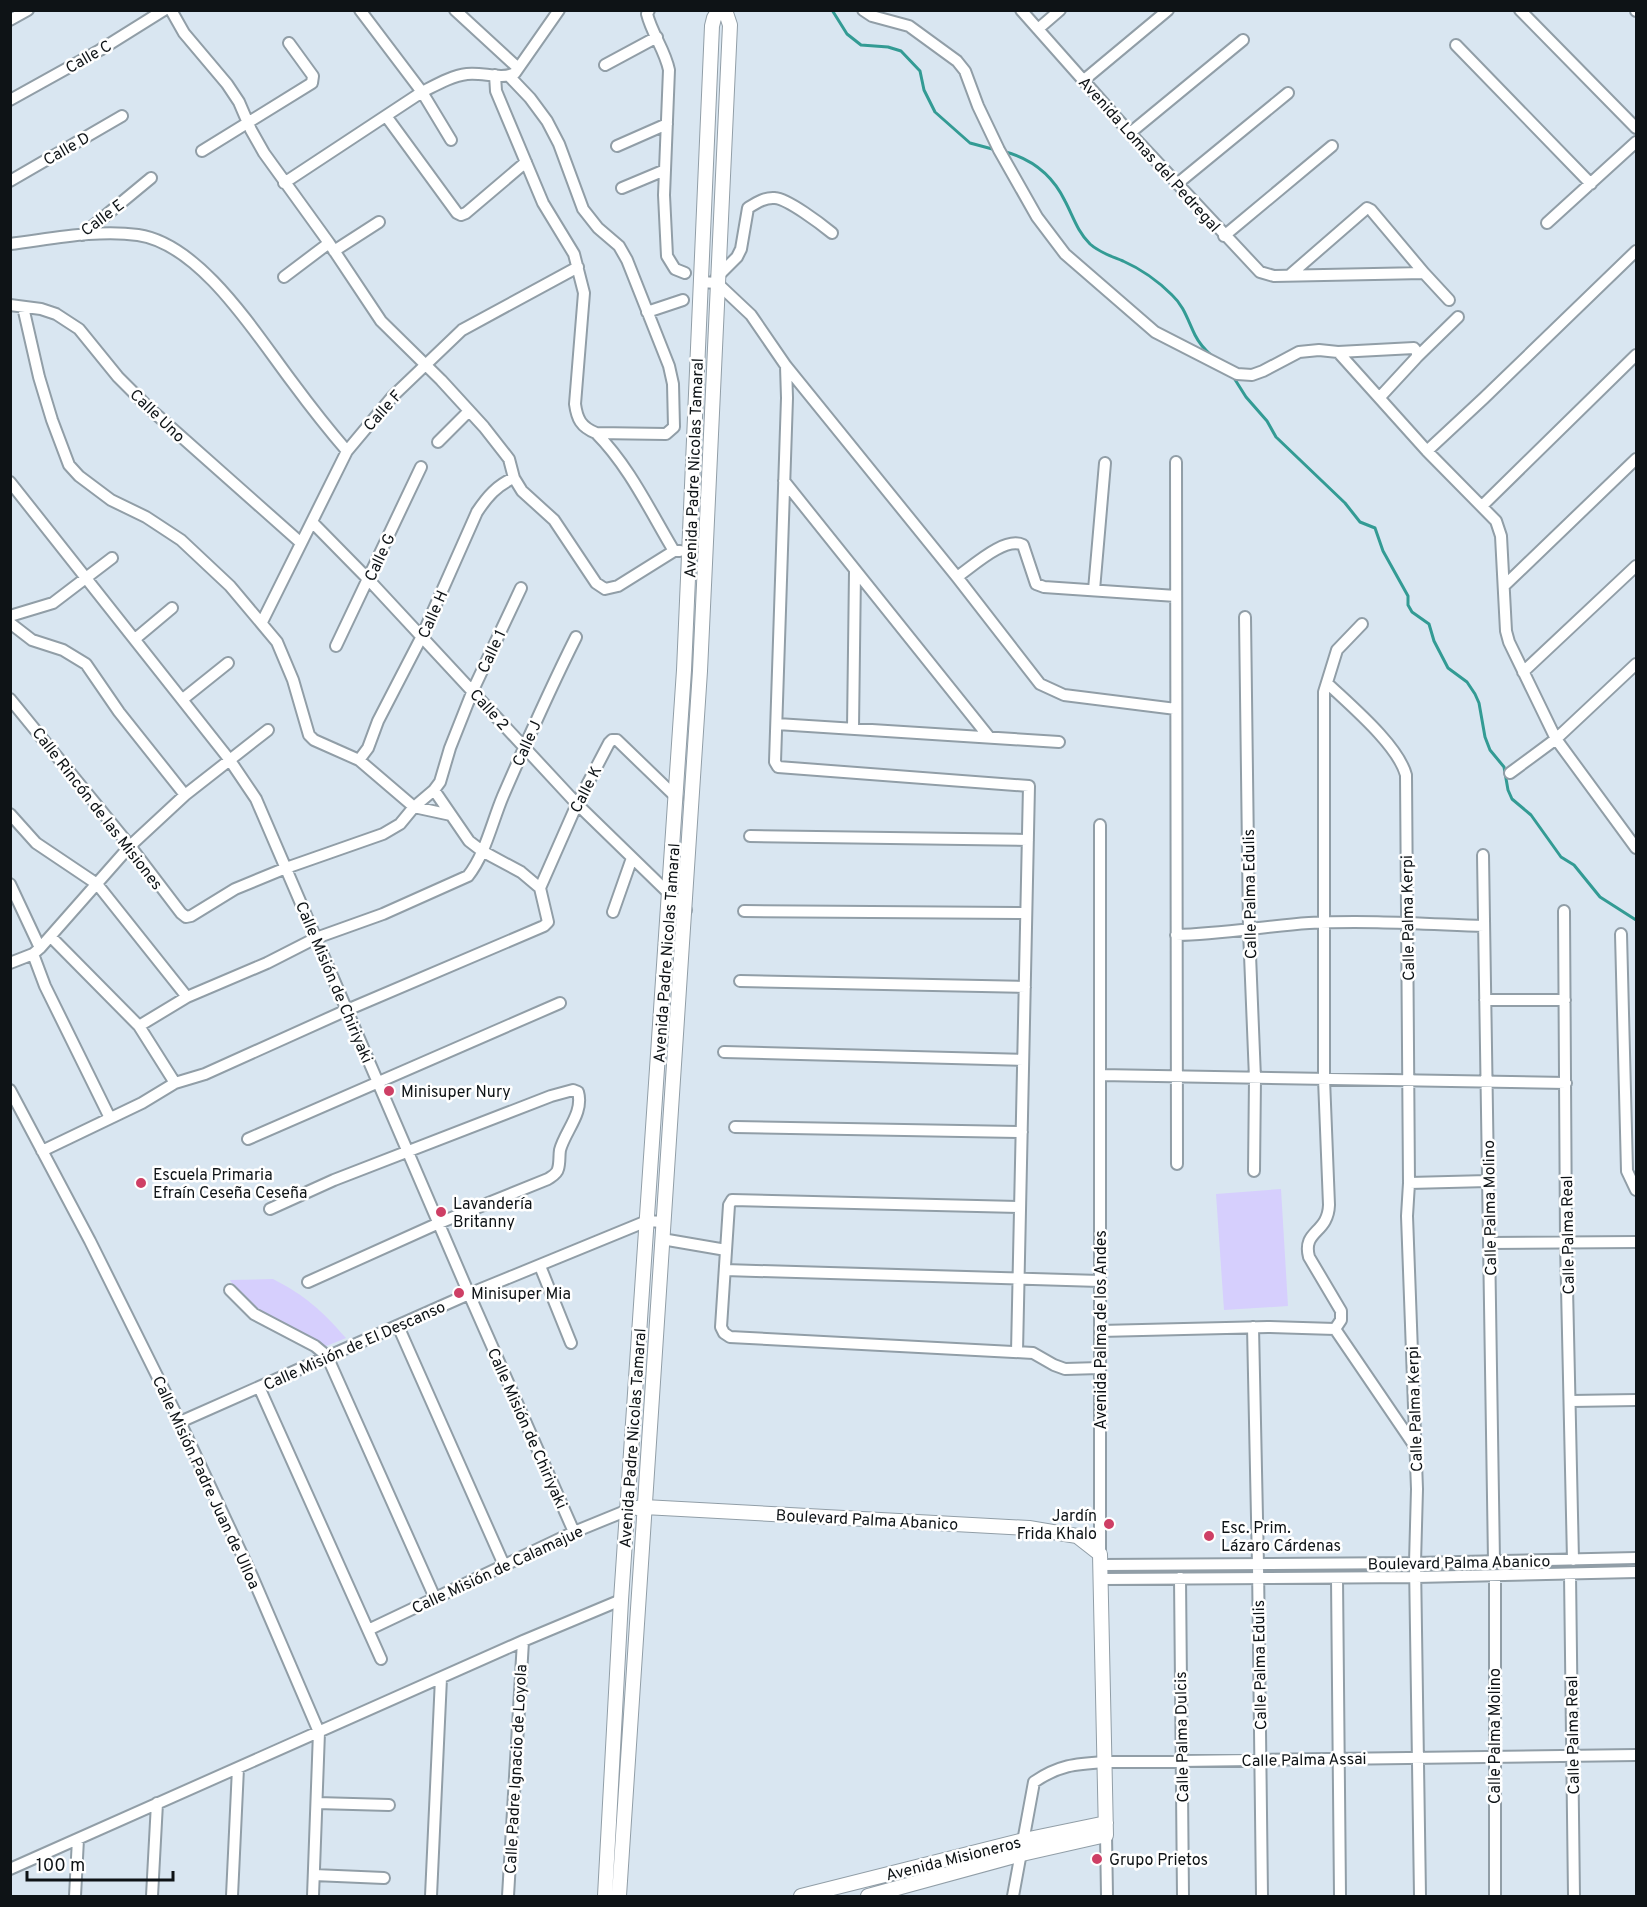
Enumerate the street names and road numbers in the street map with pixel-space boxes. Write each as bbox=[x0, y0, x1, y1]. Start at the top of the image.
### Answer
street label: Calle C bbox=[62, 37, 116, 79]
street label: Avenida Lomas del Pedregal bbox=[1073, 73, 1224, 237]
street label: Calle D bbox=[40, 128, 94, 171]
street label: Calle E bbox=[78, 196, 129, 241]
street label: Avenida Padre Nicolas Tamaral bbox=[681, 358, 709, 578]
street label: Calle Uno bbox=[125, 385, 188, 448]
street label: Calle F bbox=[360, 387, 407, 436]
street label: Calle G bbox=[361, 531, 401, 585]
street label: Calle H bbox=[414, 588, 453, 642]
street label: Calle 1 bbox=[474, 627, 511, 677]
street label: Calle 2 bbox=[465, 685, 512, 735]
street label: Calle J bbox=[509, 718, 547, 770]
street label: Calle Rincón de las Misiones bbox=[27, 724, 166, 895]
street label: Calle K bbox=[567, 763, 607, 817]
street label: Calle Palma Edulis bbox=[1240, 829, 1262, 959]
street label: Avenida Padre Nicolas Tamaral bbox=[650, 843, 686, 1064]
street label: Calle Palma Kerpi bbox=[1398, 855, 1420, 981]
street label: Calle Misión de Chiriyaki bbox=[290, 899, 376, 1067]
street label: Calle Palma Molino bbox=[1480, 1140, 1502, 1276]
street label: Calle Palma Real bbox=[1558, 1175, 1580, 1295]
street label: Avenida Palma de los Andes bbox=[1092, 1230, 1112, 1430]
street label: Calle Misión de El Descanso bbox=[261, 1298, 449, 1396]
street label: Avenida Padre Nicolas Tamaral bbox=[616, 1328, 652, 1549]
street label: Calle Misión de Chiriyaki bbox=[482, 1345, 571, 1512]
street label: Calle Palma Kerpi bbox=[1404, 1346, 1428, 1472]
street label: Calle Misión Padre Juan de Ulloa bbox=[147, 1373, 263, 1593]
street label: Boulevard Palma Abanico bbox=[775, 1506, 959, 1536]
street label: Calle Misión de Calamajue bbox=[409, 1522, 587, 1619]
street label: Boulevard Palma Abanico bbox=[1368, 1552, 1551, 1576]
street label: Calle Palma Edulis bbox=[1250, 1600, 1272, 1730]
street label: Calle Padre Ignacio de Loyola bbox=[502, 1664, 532, 1875]
street label: Calle Palma Molino bbox=[1486, 1668, 1506, 1804]
street label: Calle Palma Dulcis bbox=[1172, 1671, 1194, 1803]
street label: Calle Palma Real bbox=[1563, 1675, 1585, 1795]
street label: Calle Palma Assai bbox=[1241, 1750, 1367, 1772]
street label: Avenida Misioneros bbox=[884, 1833, 1023, 1886]

